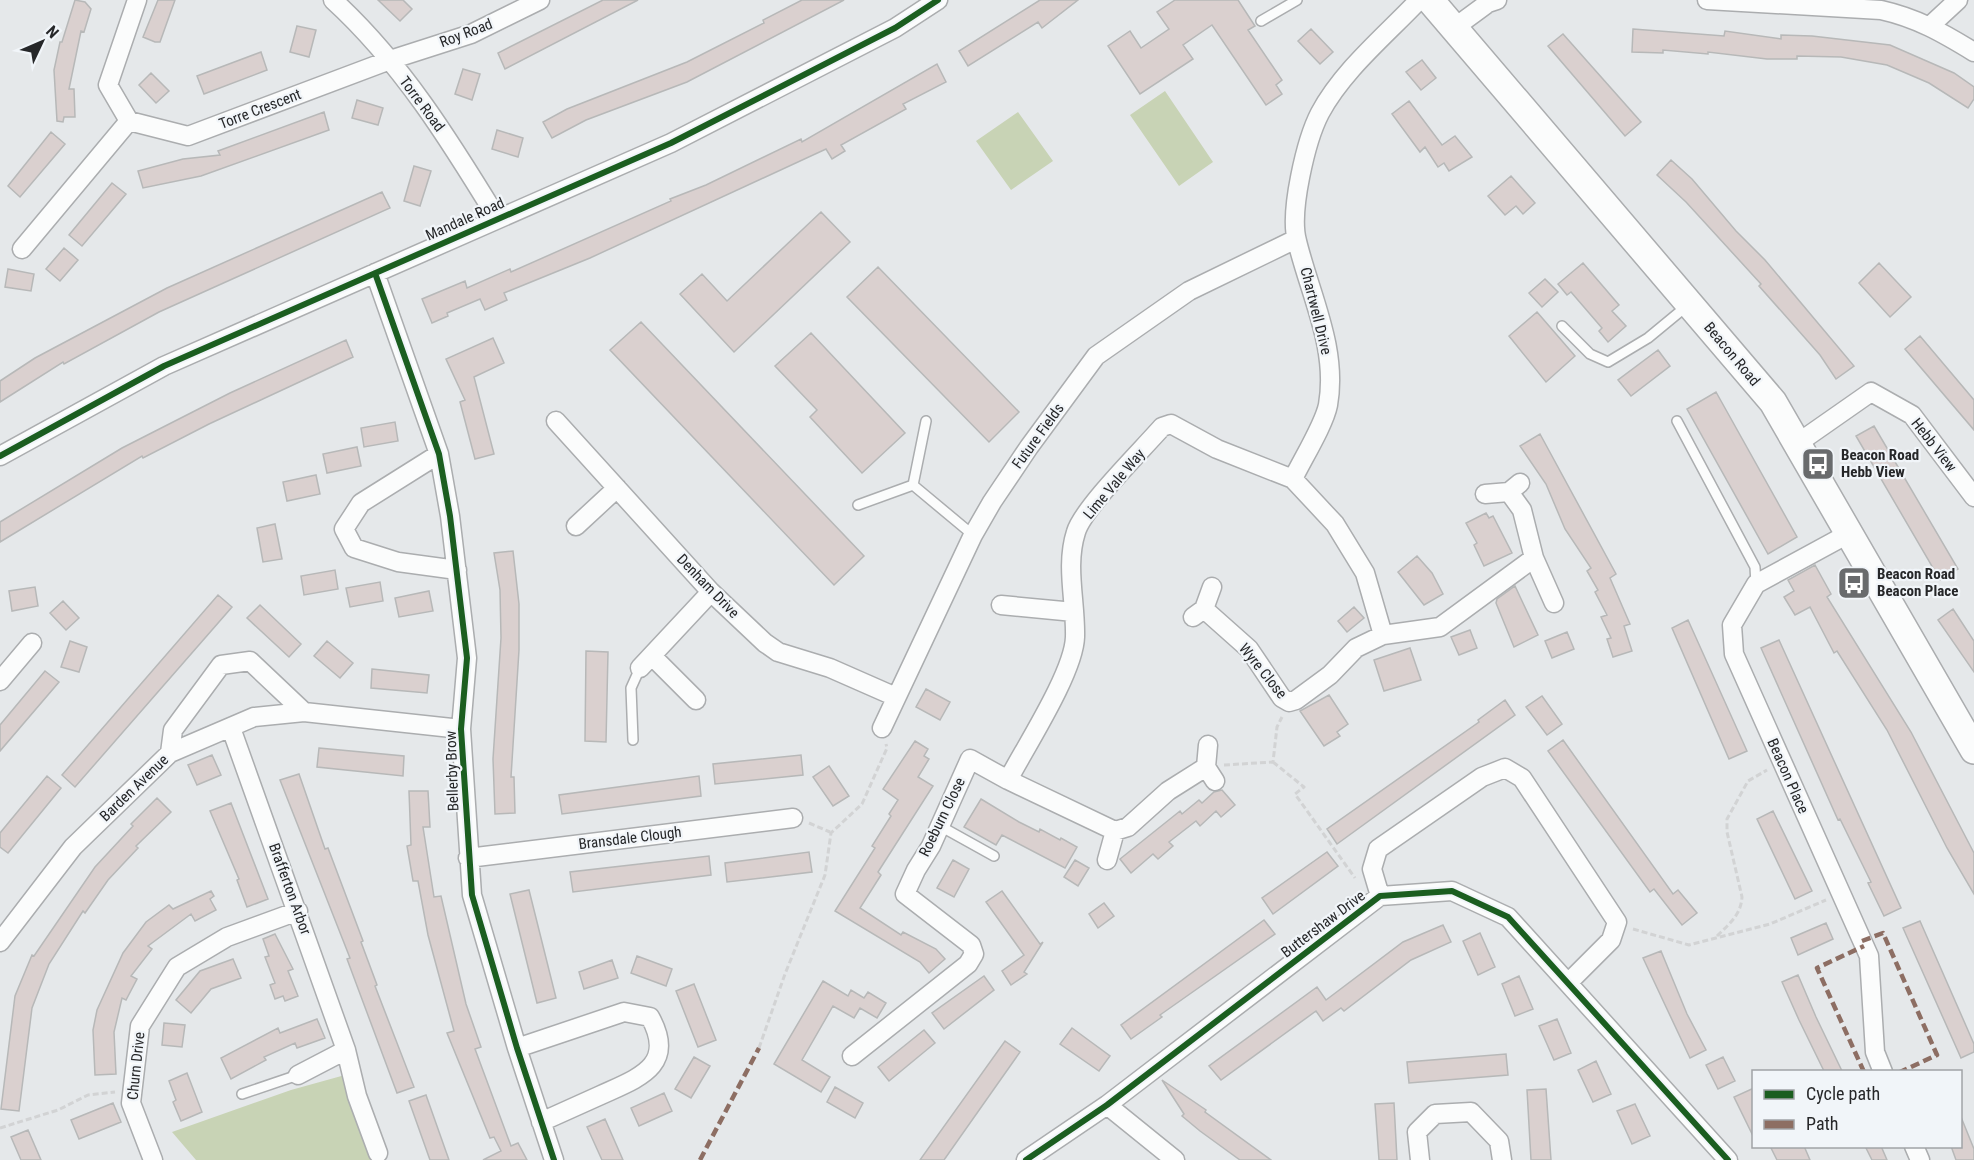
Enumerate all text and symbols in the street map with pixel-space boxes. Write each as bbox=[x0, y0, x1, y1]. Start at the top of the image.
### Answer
north arrow bbox=[12, 12, 72, 72]
street label: Roy Road bbox=[437, 15, 495, 51]
text: N bbox=[42, 22, 63, 42]
street label: Torre Road bbox=[395, 73, 449, 135]
street label: Torre Crescent bbox=[216, 85, 304, 133]
street label: Mandale Road bbox=[423, 194, 507, 244]
street label: Chartwell Drive bbox=[1296, 265, 1336, 357]
street label: Beacon Road bbox=[1700, 318, 1764, 390]
street label: Future Fields bbox=[1008, 400, 1068, 472]
street label: Hebb View bbox=[1907, 415, 1961, 476]
street label: Lime Vale Way bbox=[1079, 445, 1149, 523]
bus stop icon: Beacon Road Hebb View bbox=[1800, 446, 1836, 482]
place label: Beacon Road Hebb View bbox=[1841, 446, 1919, 481]
street label: Denham Drive bbox=[673, 550, 743, 622]
bus stop icon: Beacon Road Beacon Place bbox=[1836, 565, 1872, 601]
place label: Beacon Road Beacon Place bbox=[1877, 565, 1958, 600]
street label: Wyre Close bbox=[1235, 640, 1291, 702]
street label: Bellerby Brow bbox=[442, 730, 462, 812]
street label: Beacon Place bbox=[1763, 736, 1813, 816]
street label: Barden Avenue bbox=[96, 751, 172, 825]
street label: Roeburn Close bbox=[915, 774, 969, 860]
street label: Bransdale Clough bbox=[577, 823, 683, 853]
street label: Brafferton Arbor bbox=[265, 841, 315, 938]
street label: Buttershaw Drive bbox=[1278, 887, 1368, 961]
street label: Churn Drive bbox=[123, 1031, 149, 1101]
legend bbox=[1752, 1070, 1962, 1148]
text: Cycle path bbox=[1806, 1083, 1880, 1104]
text: Path bbox=[1806, 1113, 1839, 1134]

